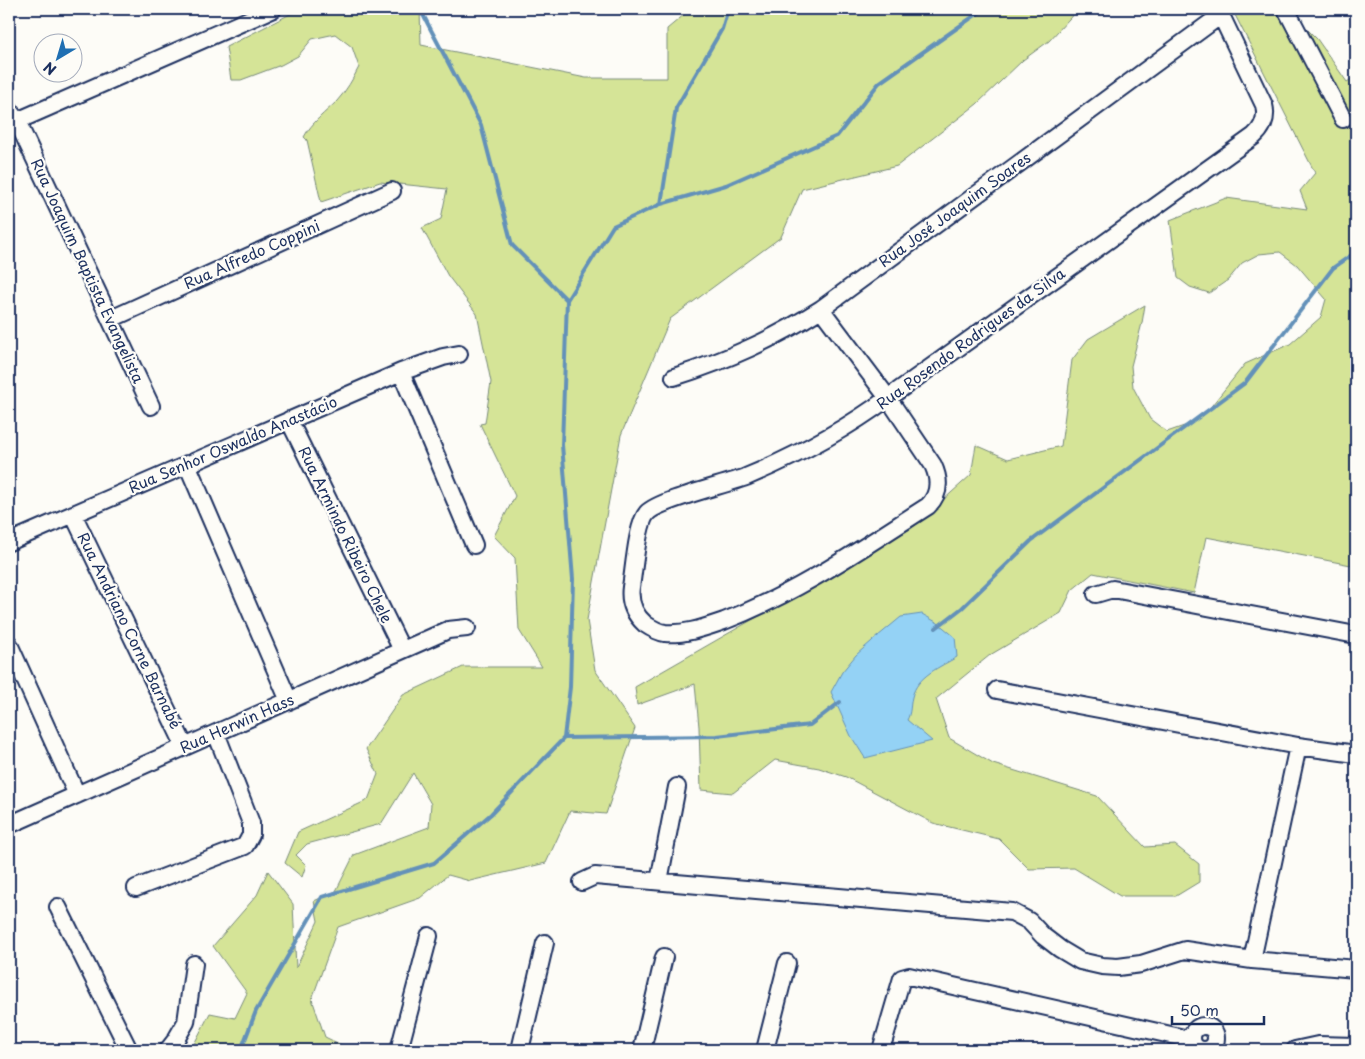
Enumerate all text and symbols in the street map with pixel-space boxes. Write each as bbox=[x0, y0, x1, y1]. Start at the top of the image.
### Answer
north arrow bbox=[32, 32, 82, 82]
text: N bbox=[39, 57, 61, 80]
street label: Rua José Joaquim Soares bbox=[873, 146, 1035, 272]
street label: Rua Joaquim Baptista Evangelista bbox=[26, 154, 151, 387]
street label: Rua Alfredo Coppini bbox=[180, 213, 323, 294]
street label: Rua Rosendo Rodrigues da Silva bbox=[871, 261, 1070, 414]
street label: Rua Senhor Oswaldo Anastácio bbox=[124, 389, 340, 498]
street label: Rua Armindo Ribeiro Chele bbox=[294, 442, 399, 627]
street label: Rua Andriano Corne Barnabé bbox=[73, 528, 188, 733]
street label: Rua Herwin Hass bbox=[176, 687, 297, 758]
scale bar bbox=[1172, 994, 1265, 1026]
text: 50 m bbox=[1180, 998, 1219, 1021]

